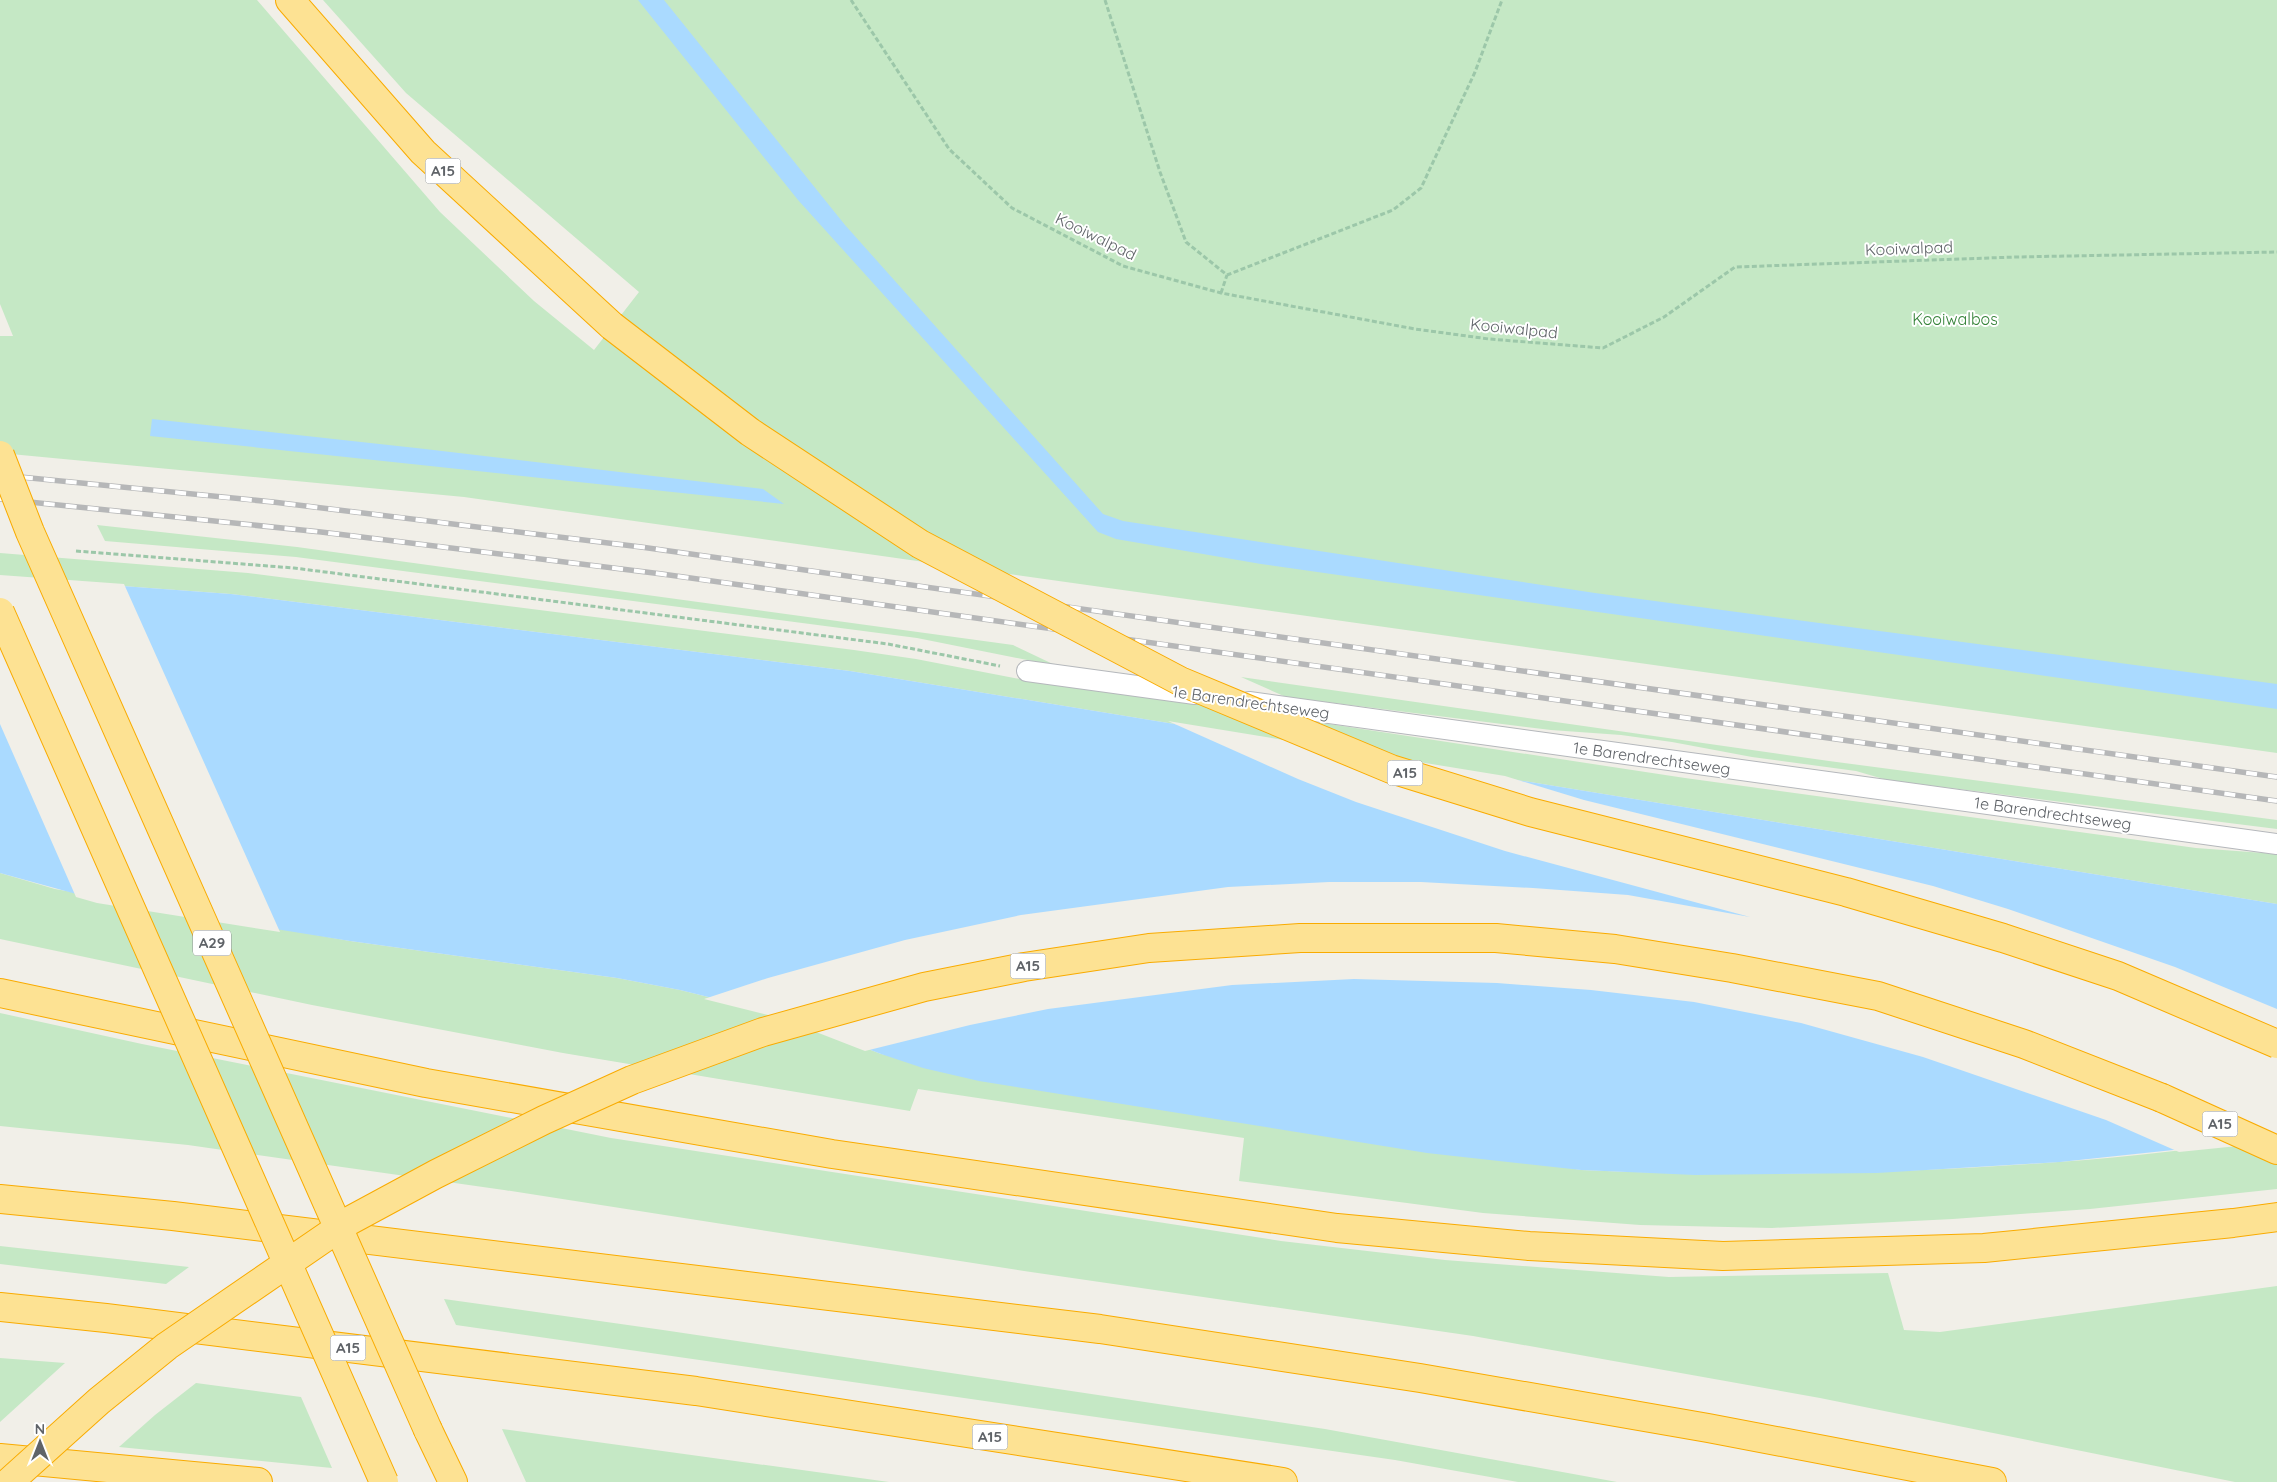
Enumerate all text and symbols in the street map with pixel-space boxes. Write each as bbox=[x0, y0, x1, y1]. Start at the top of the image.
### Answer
road number: A15 bbox=[426, 158, 460, 184]
street label: Kooiwalpad bbox=[1052, 208, 1140, 264]
street label: Kooiwalpad bbox=[1865, 236, 1953, 260]
park label: Kooiwalbos bbox=[1912, 309, 1998, 329]
street label: Kooiwalpad bbox=[1469, 313, 1559, 343]
street label: 1e Barendrechtseweg bbox=[1171, 681, 1331, 723]
street label: 1e Barendrechtseweg bbox=[1572, 737, 1732, 779]
road number: A15 bbox=[1388, 760, 1422, 786]
street label: 1e Barendrechtseweg bbox=[1973, 792, 2133, 834]
road number: A29 bbox=[193, 930, 231, 956]
road number: A15 bbox=[1010, 954, 1046, 978]
road number: A15 bbox=[2202, 1112, 2238, 1136]
road number: A15 bbox=[330, 1336, 366, 1360]
north arrow bbox=[15, 1417, 65, 1467]
text: N bbox=[35, 1420, 45, 1438]
road number: A15 bbox=[972, 1424, 1008, 1450]

